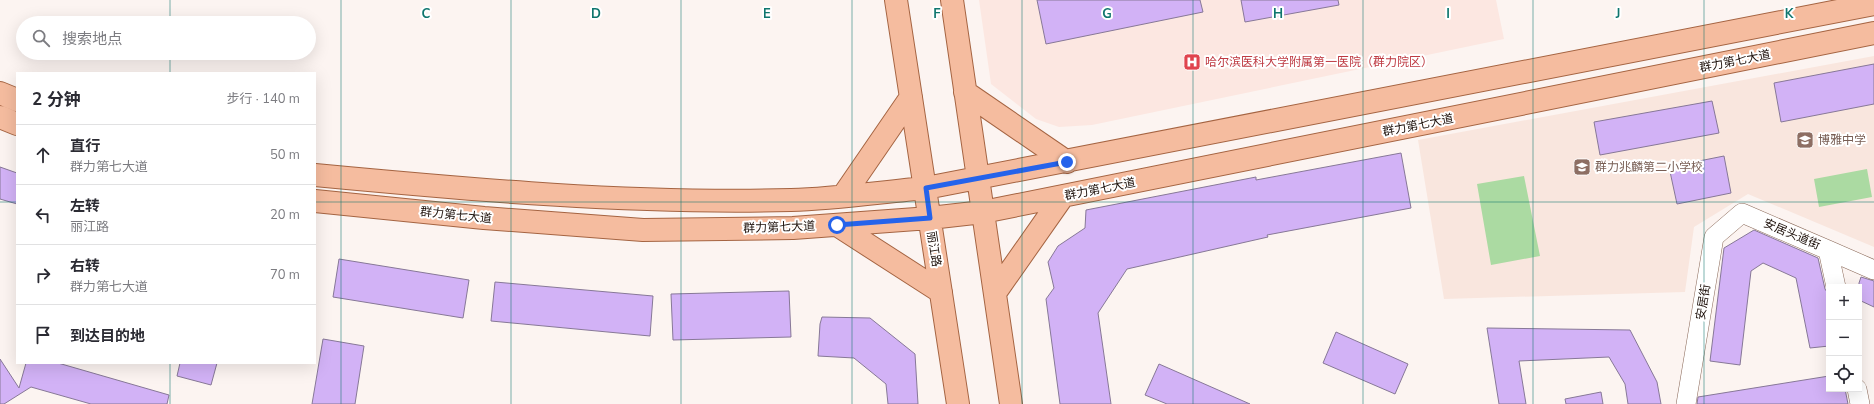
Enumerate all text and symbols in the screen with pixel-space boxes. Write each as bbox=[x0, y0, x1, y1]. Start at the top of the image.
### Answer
text: C bbox=[422, 5, 431, 23]
text: D bbox=[591, 5, 601, 23]
text: E bbox=[763, 5, 771, 23]
text: F bbox=[933, 5, 941, 23]
text: G bbox=[1102, 5, 1112, 23]
text: H bbox=[1273, 5, 1283, 23]
text: I bbox=[1446, 5, 1450, 23]
text: J bbox=[1615, 5, 1620, 23]
text: K bbox=[1785, 5, 1794, 23]
search box bbox=[16, 16, 316, 60]
icon: search bbox=[30, 27, 52, 49]
text: 搜索地点 bbox=[62, 29, 122, 49]
street label: 群力第七大道 bbox=[1698, 46, 1772, 76]
hospital icon: 哈尔滨医科大学附属第一医院（群力院区） bbox=[1182, 52, 1202, 72]
place label: 哈尔滨医科大学附属第一医院（群力院区） bbox=[1205, 54, 1433, 70]
text: 2 分钟 bbox=[32, 88, 81, 111]
text: 步行 · 140 m bbox=[226, 90, 300, 108]
street label: 群力第七大道 bbox=[1381, 110, 1455, 140]
school or university icon: 博雅中学 bbox=[1795, 130, 1815, 150]
place label: 博雅中学 bbox=[1818, 132, 1866, 148]
text: 直行 bbox=[70, 136, 100, 156]
icon: ahead bbox=[32, 144, 54, 166]
text: 50 m bbox=[270, 146, 300, 164]
route end bbox=[1058, 153, 1076, 171]
school or university icon: 群力兆麟第二小学校 bbox=[1572, 157, 1592, 177]
text: 群力第七大道 bbox=[70, 158, 148, 176]
place label: 群力兆麟第二小学校 bbox=[1595, 159, 1703, 175]
street label: 群力第七大道 bbox=[1063, 174, 1137, 204]
text: 左转 bbox=[70, 196, 100, 216]
street label: 群力第七大道 bbox=[419, 203, 493, 227]
icon: left bbox=[32, 204, 54, 226]
text: 20 m bbox=[270, 206, 300, 224]
street label: 安居头道街 bbox=[1761, 215, 1823, 253]
route start bbox=[828, 216, 846, 234]
text: 丽江路 bbox=[70, 218, 109, 236]
street label: 群力第七大道 bbox=[743, 218, 815, 236]
street label: 丽江路 bbox=[923, 230, 945, 268]
text: 右转 bbox=[70, 256, 100, 276]
icon: right bbox=[32, 264, 54, 286]
text: 70 m bbox=[270, 266, 300, 284]
text: 群力第七大道 bbox=[70, 278, 148, 296]
street label: 安居街 bbox=[1692, 283, 1714, 321]
map controls bbox=[1826, 284, 1862, 392]
button: + bbox=[1826, 284, 1862, 320]
button: − bbox=[1826, 320, 1862, 356]
icon: arrive bbox=[32, 324, 54, 346]
text: 到达目的地 bbox=[70, 326, 145, 346]
button: locate bbox=[1826, 356, 1862, 392]

